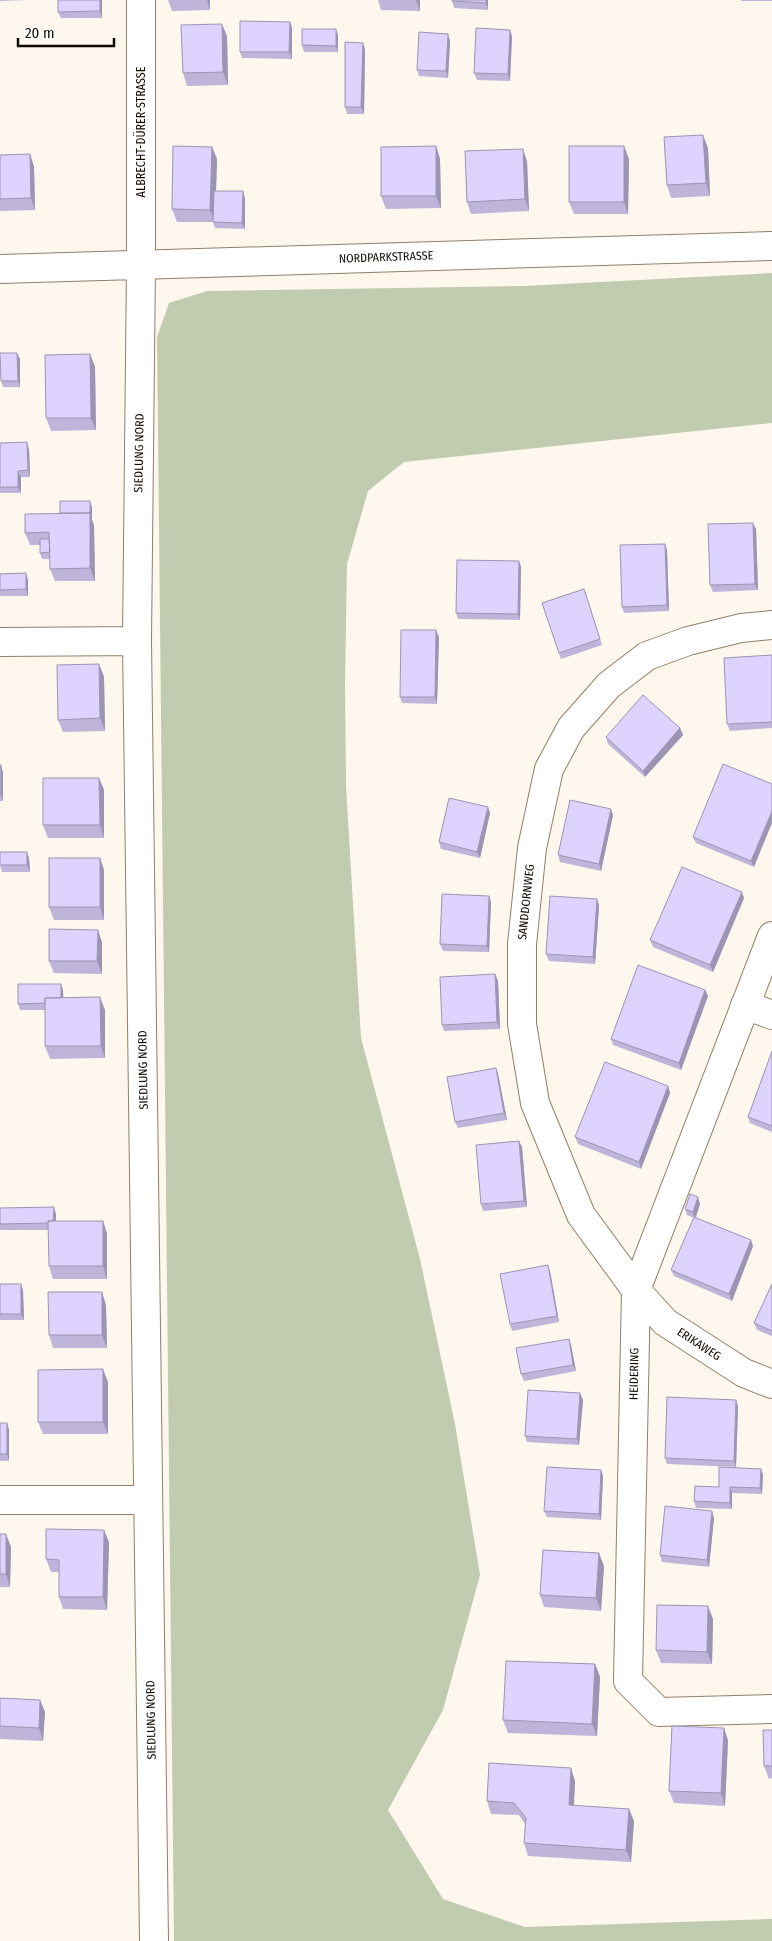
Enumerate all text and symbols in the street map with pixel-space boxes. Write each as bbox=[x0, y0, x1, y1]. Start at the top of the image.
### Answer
scale bar bbox=[18, 15, 114, 47]
text: 20 m bbox=[25, 24, 55, 42]
street label: ALBRECHT-DÜRER-STRASSE bbox=[132, 66, 148, 197]
street label: NORDPARKSTRASSE bbox=[339, 248, 434, 266]
street label: SIEDLUNG NORD bbox=[131, 413, 147, 493]
street label: SANDDORNWEG bbox=[515, 863, 537, 941]
street label: SIEDLUNG NORD bbox=[135, 1030, 151, 1110]
street label: ERIKAWEG bbox=[675, 1325, 724, 1363]
street label: HEIDERING bbox=[627, 1348, 641, 1400]
street label: SIEDLUNG NORD bbox=[143, 1680, 159, 1760]

